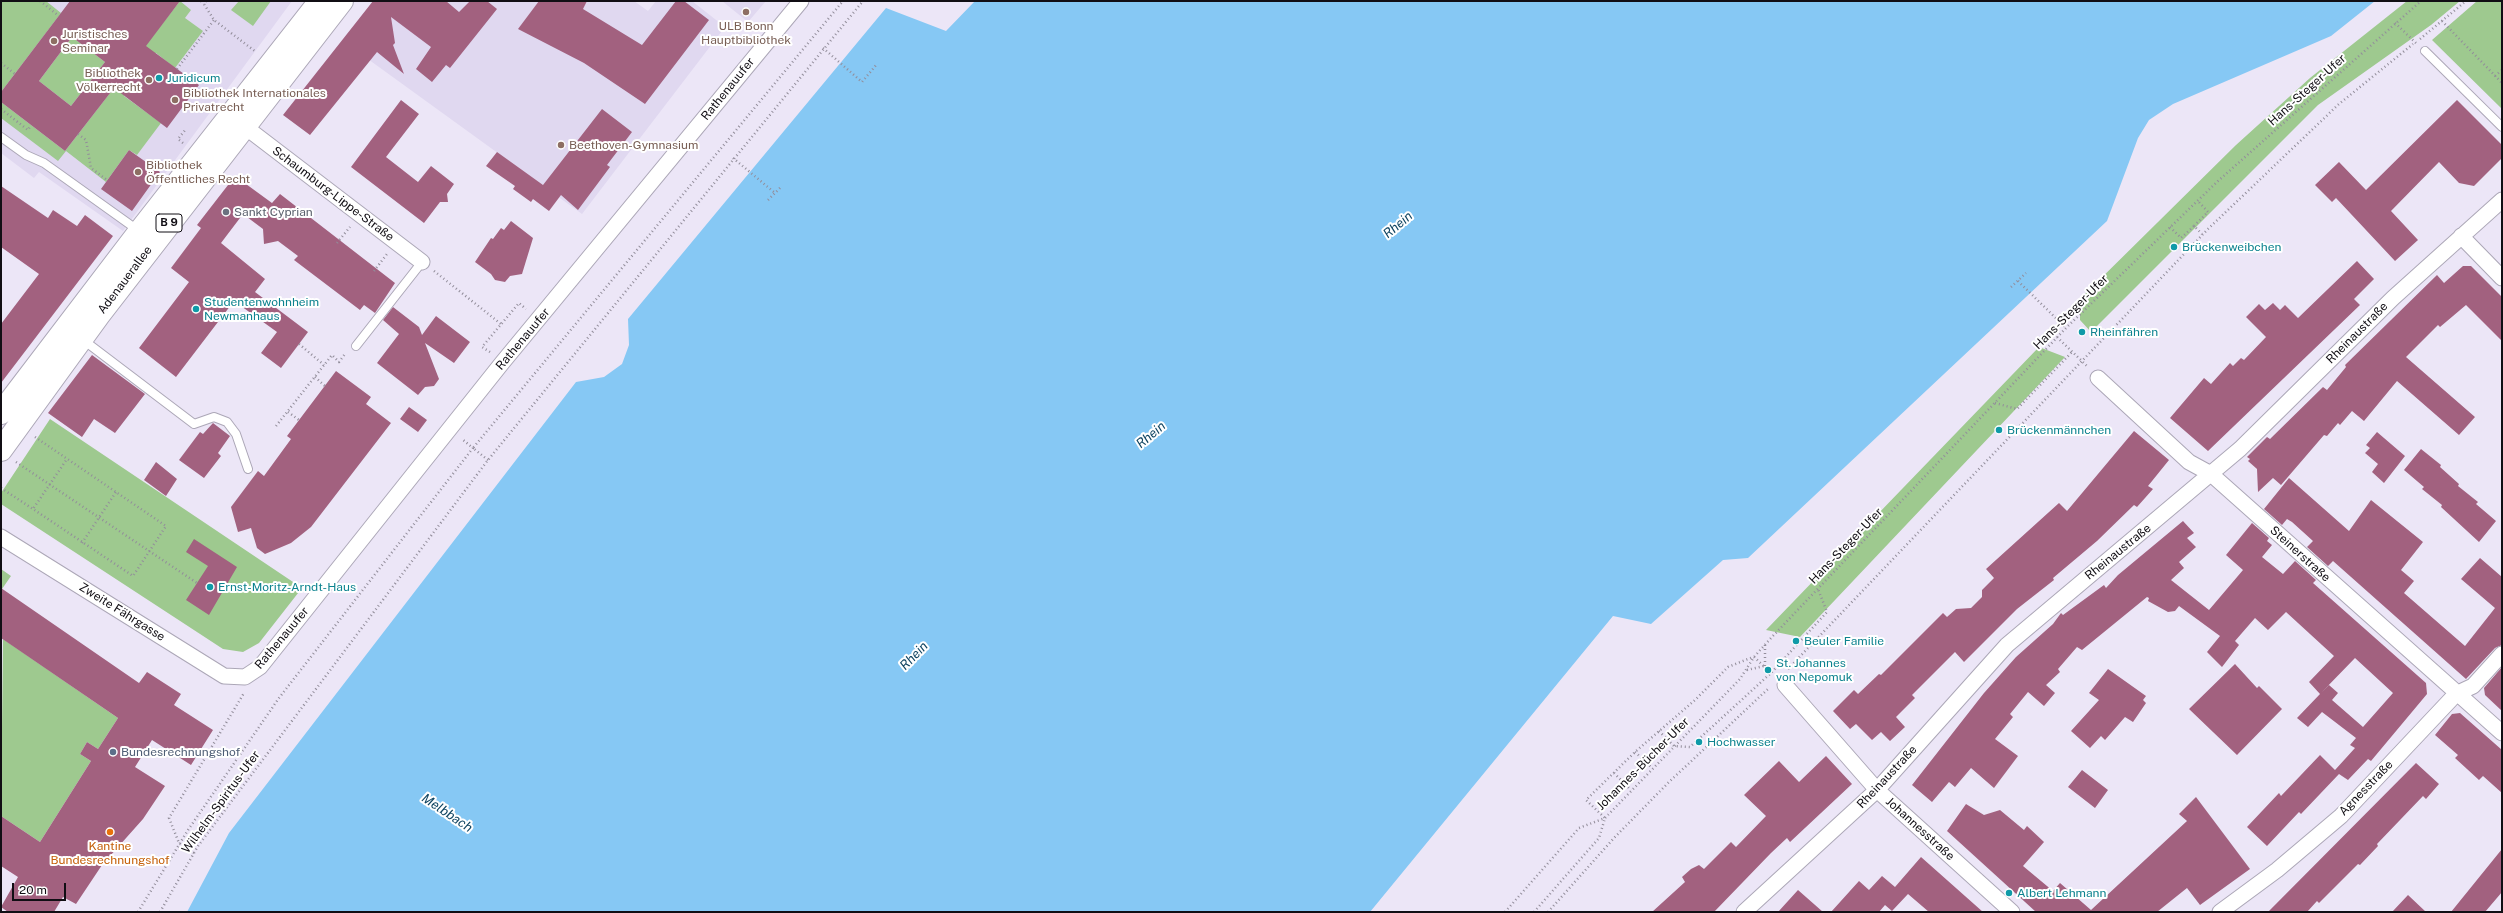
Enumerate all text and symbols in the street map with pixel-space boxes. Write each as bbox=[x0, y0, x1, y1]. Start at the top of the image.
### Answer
marker: ULB Bonn Hauptbibliothek bbox=[741, 7, 751, 17]
place label: ULB Bonn Hauptbibliothek bbox=[701, 19, 791, 47]
place label: Juristisches Seminar bbox=[62, 27, 127, 55]
marker: Juristisches Seminar bbox=[49, 36, 59, 46]
street label: Hans-Steger-Ufer bbox=[2265, 51, 2349, 129]
street label: Rathenauufer bbox=[698, 55, 758, 123]
place label: Bibliothek Völkerrecht bbox=[76, 66, 141, 94]
place label: Juridicum bbox=[167, 71, 221, 85]
marker: Juridicum bbox=[154, 73, 164, 83]
marker: Bibliothek Völkerrecht bbox=[144, 75, 154, 85]
place label: Bibliothek Internationales Privatrecht bbox=[183, 86, 326, 114]
marker: Bibliothek Internationales Privatrecht bbox=[170, 95, 180, 105]
place label: Beethoven-Gymnasium bbox=[569, 138, 698, 152]
marker: Beethoven-Gymnasium bbox=[556, 140, 566, 150]
street label: Schaumburg-Lippe-Straße bbox=[269, 144, 397, 244]
place label: Bibliothek Öffentliches Recht bbox=[146, 158, 250, 186]
marker: Bibliothek Öffentliches Recht bbox=[133, 167, 143, 177]
place label: Sankt Cyprian bbox=[234, 205, 313, 219]
marker: Sankt Cyprian bbox=[221, 207, 231, 217]
water label: Rhein bbox=[1380, 208, 1416, 242]
road number: B 9 bbox=[156, 214, 182, 232]
place label: Brückenweibchen bbox=[2182, 240, 2281, 254]
marker: Brückenweibchen bbox=[2169, 242, 2179, 252]
street label: Adenauerallee bbox=[95, 243, 155, 317]
street label: Hans-Steger-Ufer bbox=[2031, 272, 2111, 352]
place label: Studentenwohnheim Newmanhaus bbox=[204, 295, 319, 323]
street label: Rheinaustraße bbox=[2323, 299, 2391, 367]
marker: Studentenwohnheim Newmanhaus bbox=[191, 304, 201, 314]
street label: Rathenauufer bbox=[493, 305, 553, 373]
place label: Rheinfähren bbox=[2090, 325, 2158, 339]
marker: Rheinfähren bbox=[2077, 327, 2087, 337]
water label: Rhein bbox=[1133, 418, 1169, 452]
place label: Brückenmännchen bbox=[2007, 423, 2111, 437]
marker: Brückenmännchen bbox=[1994, 425, 2004, 435]
street label: Hans-Steger-Ufer bbox=[1806, 505, 1886, 587]
street label: Rheinaustraße bbox=[2082, 521, 2154, 583]
street label: Steinerstraße bbox=[2267, 523, 2333, 585]
street label: Zweite Fährgasse bbox=[76, 580, 168, 644]
place label: Ernst-Moritz-Arndt-Haus bbox=[218, 580, 356, 594]
marker: Ernst-Moritz-Arndt-Haus bbox=[205, 582, 215, 592]
street label: Rathenauufer bbox=[252, 604, 312, 672]
place label: Beuler Familie bbox=[1804, 634, 1884, 648]
marker: Beuler Familie bbox=[1791, 636, 1801, 646]
water label: Rhein bbox=[897, 639, 931, 673]
place label: St. Johannes von Nepomuk bbox=[1776, 656, 1852, 684]
marker: St. Johannes von Nepomuk bbox=[1763, 665, 1773, 675]
street label: Johannes-Bücher-Ufer bbox=[1594, 715, 1692, 813]
place label: Hochwasser bbox=[1707, 735, 1775, 749]
marker: Hochwasser bbox=[1694, 737, 1704, 747]
street label: Rheinaustraße bbox=[1854, 743, 1920, 811]
place label: Bundesrechnungshof bbox=[121, 745, 240, 759]
marker: Bundesrechnungshof bbox=[108, 747, 118, 757]
street label: Wilhelm-Spiritus-Ufer bbox=[179, 748, 263, 856]
street label: Agnesstraße bbox=[2336, 757, 2396, 819]
water label: Melbbach bbox=[419, 790, 475, 836]
street label: Johannesstraße bbox=[1883, 794, 1957, 864]
marker: Kantine Bundesrechnungshof bbox=[105, 827, 115, 837]
place label: Kantine Bundesrechnungshof bbox=[50, 839, 170, 867]
scale bar bbox=[14, 875, 68, 901]
text: 20 m bbox=[19, 883, 47, 897]
place label: Albert Lehmann bbox=[2017, 886, 2106, 900]
marker: Albert Lehmann bbox=[2004, 888, 2014, 898]

